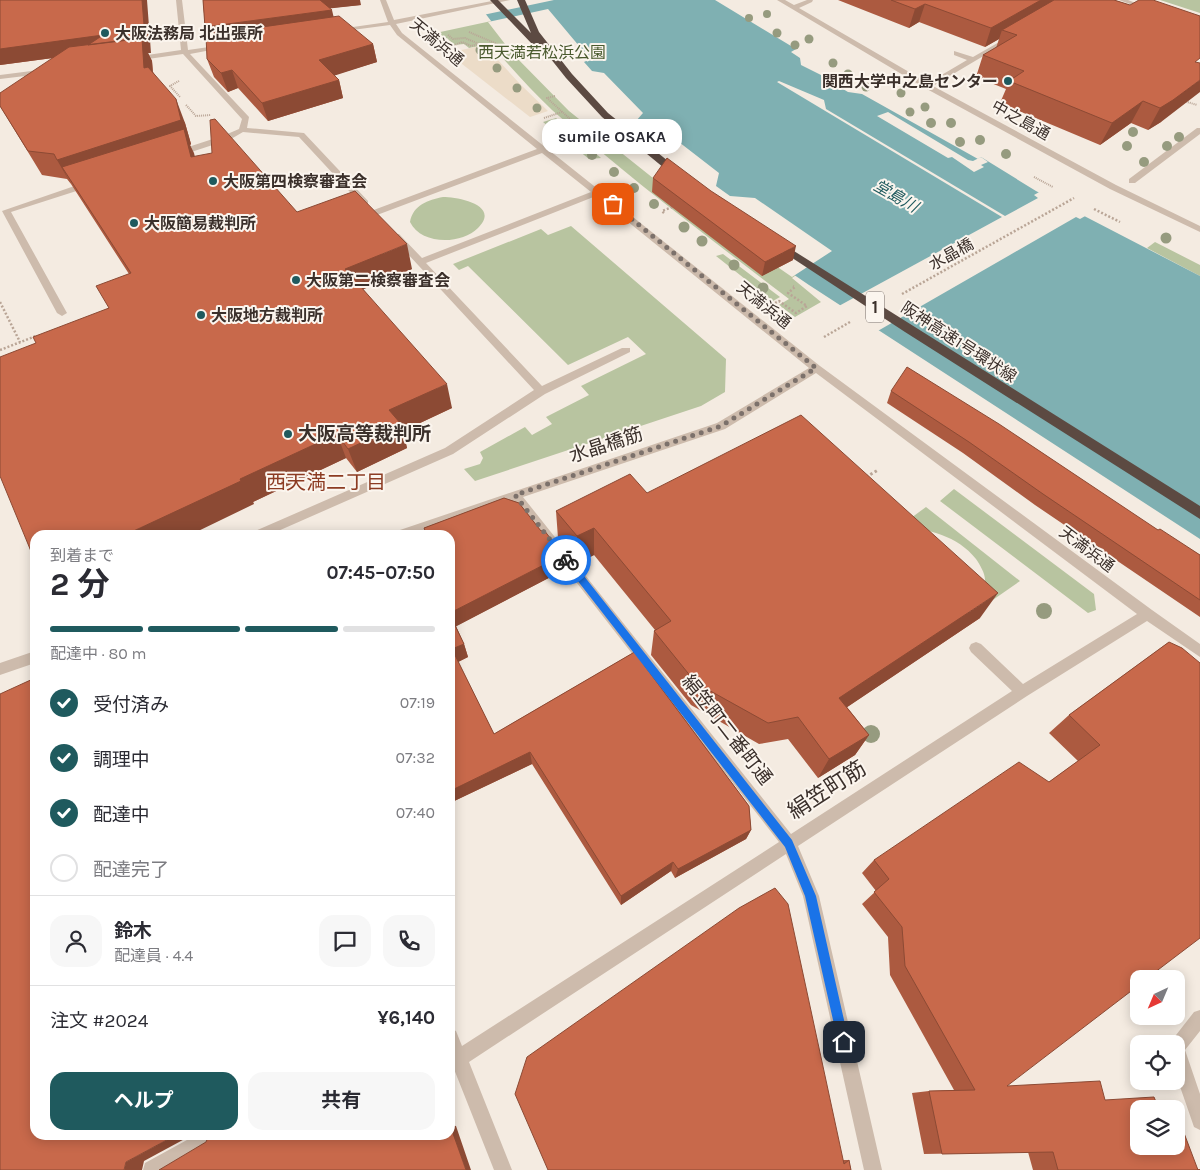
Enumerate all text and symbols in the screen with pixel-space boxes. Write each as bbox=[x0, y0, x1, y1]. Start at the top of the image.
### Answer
street label: 天満浜通 bbox=[406, 14, 468, 70]
place label: 大阪法務局 北出張所 bbox=[115, 24, 263, 43]
marker: 大阪法務局 北出張所 bbox=[99, 27, 111, 39]
park label: 西天満若松浜公園 bbox=[478, 43, 606, 62]
place label: 関西大学中之島センター bbox=[822, 72, 998, 91]
marker: 関西大学中之島センター bbox=[1002, 75, 1014, 87]
street label: 中之島通 bbox=[988, 96, 1054, 144]
callout: sumile OSAKA bbox=[543, 119, 683, 154]
text: sumile OSAKA bbox=[558, 127, 666, 146]
place label: 大阪第四検察審査会 bbox=[223, 172, 367, 191]
marker: 大阪第四検察審査会 bbox=[207, 175, 219, 187]
water label: 堂島川 bbox=[870, 176, 923, 217]
pin bbox=[592, 183, 634, 225]
icon: bag bbox=[599, 190, 627, 218]
place label: 大阪簡易裁判所 bbox=[144, 214, 256, 233]
marker: 大阪簡易裁判所 bbox=[128, 217, 140, 229]
street label: 水晶橋 bbox=[925, 234, 977, 274]
place label: 大阪第二検察審査会 bbox=[306, 271, 450, 290]
marker: 大阪第二検察審査会 bbox=[290, 274, 302, 286]
street label: 天満浜通 bbox=[733, 277, 795, 333]
road number: 1 bbox=[866, 292, 884, 322]
street label: 阪神高速1号環状線 bbox=[898, 298, 1020, 386]
place label: 大阪地方裁判所 bbox=[211, 306, 323, 325]
marker: 大阪地方裁判所 bbox=[195, 309, 207, 321]
place label: 大阪高等裁判所 bbox=[298, 423, 431, 445]
street label: 水晶橋筋 bbox=[566, 423, 646, 467]
marker: 大阪高等裁判所 bbox=[282, 428, 294, 440]
district label: 西天満二丁目 bbox=[266, 471, 386, 494]
street label: 天満浜通 bbox=[1056, 522, 1118, 576]
courier bbox=[541, 535, 591, 585]
text: 到着まで bbox=[50, 546, 114, 565]
icon: bike bbox=[552, 546, 580, 574]
text: 07:45–07:50 bbox=[326, 562, 435, 584]
text: 2 分 bbox=[50, 566, 109, 603]
text: 配達中 · 80 m bbox=[50, 644, 147, 663]
street label: 絹笠町二番町通 bbox=[677, 671, 777, 789]
icon: check bbox=[50, 689, 78, 717]
text: 07:19 bbox=[400, 693, 435, 712]
text: 受付済み bbox=[93, 694, 169, 716]
icon: check bbox=[50, 744, 78, 772]
text: 07:32 bbox=[396, 748, 435, 767]
text: 調理中 bbox=[93, 749, 150, 771]
street label: 絹笠町筋 bbox=[783, 755, 871, 825]
icon: check bbox=[50, 799, 78, 827]
text: 07:40 bbox=[396, 803, 435, 822]
text: 配達中 bbox=[93, 804, 150, 826]
text: 配達完了 bbox=[93, 859, 169, 881]
button: person bbox=[50, 915, 102, 967]
button: chat bbox=[319, 915, 371, 967]
button: phone bbox=[383, 915, 435, 967]
text: 鈴木 bbox=[114, 920, 152, 942]
text: 配達員 · 4.4 bbox=[114, 946, 193, 965]
north arrow bbox=[1130, 970, 1185, 1025]
map controls bbox=[1130, 970, 1185, 1155]
text: ¥6,140 bbox=[377, 1007, 435, 1029]
text: 注文 #2024 bbox=[50, 1010, 148, 1032]
pin bbox=[823, 1021, 865, 1063]
icon: home bbox=[830, 1028, 858, 1056]
button: locate bbox=[1130, 1035, 1185, 1090]
button: ヘルプ bbox=[50, 1072, 238, 1130]
button: 共有 bbox=[248, 1072, 435, 1130]
button: layers bbox=[1130, 1100, 1185, 1155]

